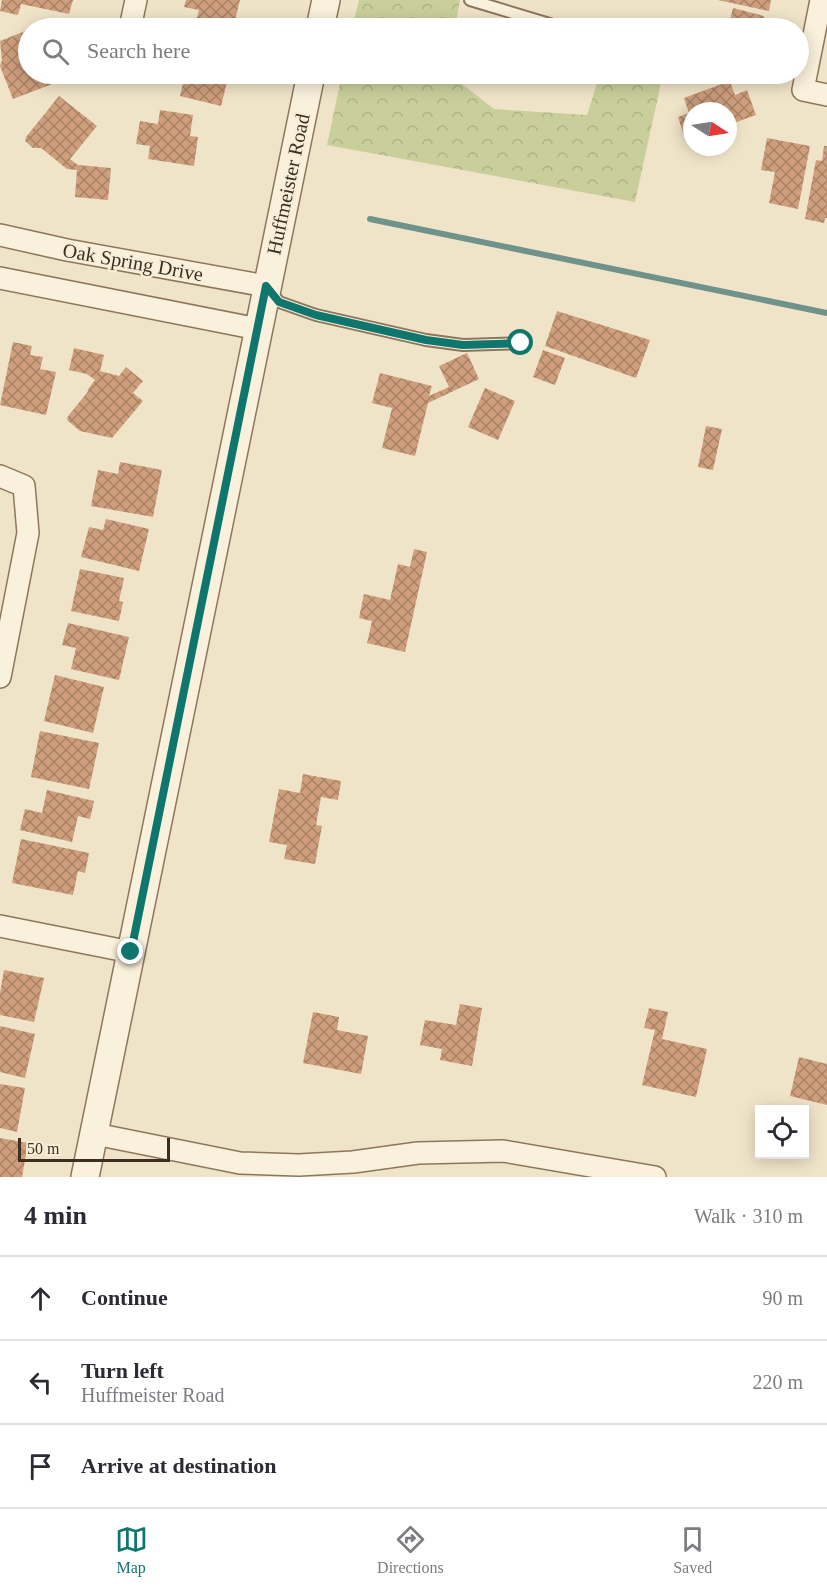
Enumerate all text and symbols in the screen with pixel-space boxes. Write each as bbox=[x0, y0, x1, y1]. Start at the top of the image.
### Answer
search box bbox=[18, 18, 809, 84]
icon: search bbox=[39, 35, 72, 68]
text: Search here bbox=[87, 38, 190, 63]
north arrow bbox=[683, 102, 737, 156]
street label: Huffmeister Road bbox=[262, 112, 314, 256]
street label: Oak Spring Drive bbox=[61, 239, 205, 286]
route start bbox=[507, 329, 533, 355]
route end bbox=[117, 938, 143, 964]
map controls bbox=[755, 1105, 809, 1159]
button: locate bbox=[755, 1105, 809, 1159]
scale bar bbox=[18, 1135, 170, 1162]
text: 50 m bbox=[27, 1140, 59, 1157]
text: 4 min bbox=[24, 1201, 87, 1230]
text: Walk · 310 m bbox=[694, 1205, 803, 1227]
icon: ahead bbox=[24, 1282, 57, 1315]
text: Continue bbox=[81, 1285, 168, 1310]
text: 90 m bbox=[762, 1287, 803, 1309]
text: Turn left bbox=[81, 1358, 164, 1383]
icon: left bbox=[24, 1366, 57, 1399]
text: 220 m bbox=[752, 1371, 803, 1393]
text: Huffmeister Road bbox=[81, 1384, 225, 1406]
icon: arrive bbox=[24, 1450, 57, 1483]
text: Arrive at destination bbox=[81, 1453, 277, 1478]
tab: Map bbox=[115, 1523, 148, 1577]
tab: Directions bbox=[377, 1523, 444, 1577]
tab: Saved bbox=[673, 1523, 712, 1577]

